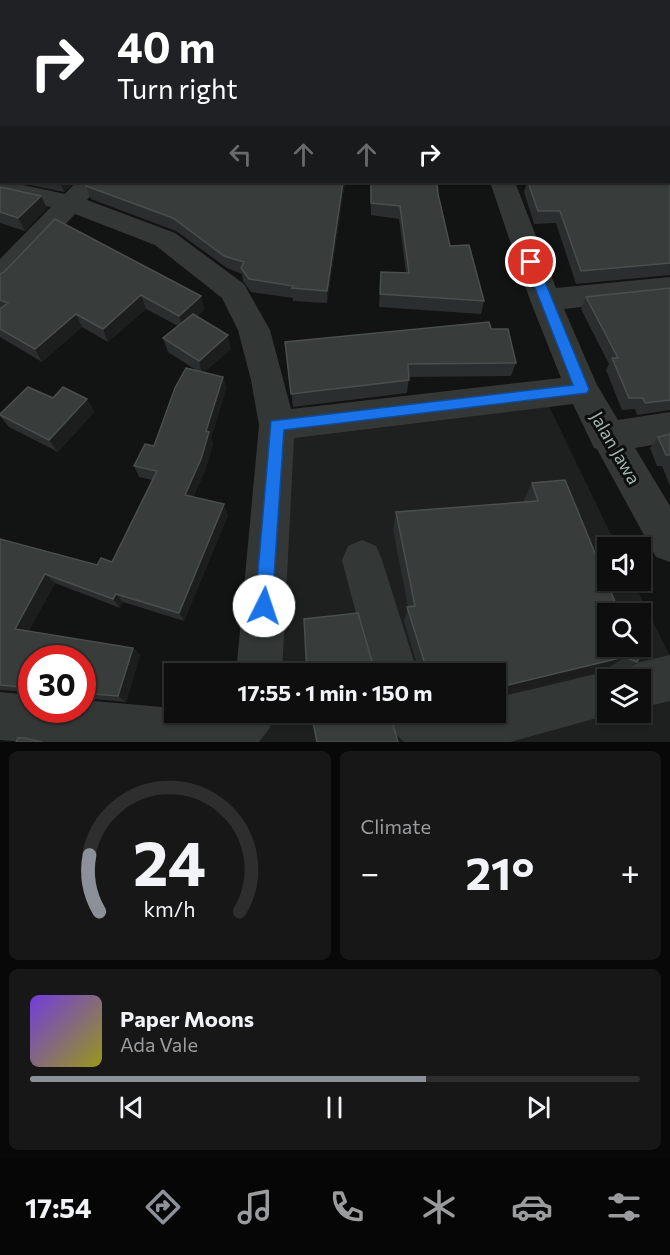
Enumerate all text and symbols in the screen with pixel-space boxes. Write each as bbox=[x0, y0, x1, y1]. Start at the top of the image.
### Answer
text: 40 m bbox=[117, 20, 215, 72]
icon: right bbox=[18, 24, 96, 102]
text: Turn right bbox=[117, 72, 237, 105]
icon: left bbox=[224, 138, 257, 171]
icon: ahead bbox=[287, 138, 320, 171]
icon: ahead bbox=[350, 138, 383, 171]
icon: right bbox=[413, 138, 446, 171]
pin bbox=[505, 236, 556, 287]
icon: arrive bbox=[514, 245, 547, 278]
street label: Jalan Jawa bbox=[586, 407, 646, 488]
map controls bbox=[597, 537, 651, 723]
button: sound bbox=[597, 537, 651, 591]
position arrow bbox=[232, 574, 296, 638]
button: search bbox=[597, 603, 651, 657]
speed limit sign: 30 bbox=[18, 645, 96, 723]
button: layers bbox=[597, 669, 651, 723]
text: 17:55 · 1 min · 150 m bbox=[238, 679, 432, 706]
text: Climate bbox=[361, 814, 431, 838]
text: 24 bbox=[133, 823, 206, 899]
text: 21° bbox=[465, 844, 534, 899]
text: − bbox=[361, 851, 379, 892]
text: + bbox=[621, 851, 640, 892]
text: km/h bbox=[144, 896, 196, 922]
text: Paper Moons bbox=[120, 1005, 254, 1032]
text: Ada Vale bbox=[120, 1032, 198, 1056]
icon: previous bbox=[115, 1091, 148, 1124]
icon: pause bbox=[318, 1091, 351, 1124]
icon: next bbox=[522, 1091, 555, 1124]
icon: directions bbox=[142, 1186, 184, 1228]
icon: music bbox=[234, 1186, 276, 1228]
icon: phone bbox=[326, 1186, 368, 1228]
icon: climate bbox=[418, 1186, 460, 1228]
icon: car bbox=[511, 1186, 553, 1228]
icon: filters bbox=[603, 1186, 645, 1228]
text: 17:54 bbox=[25, 1191, 92, 1224]

